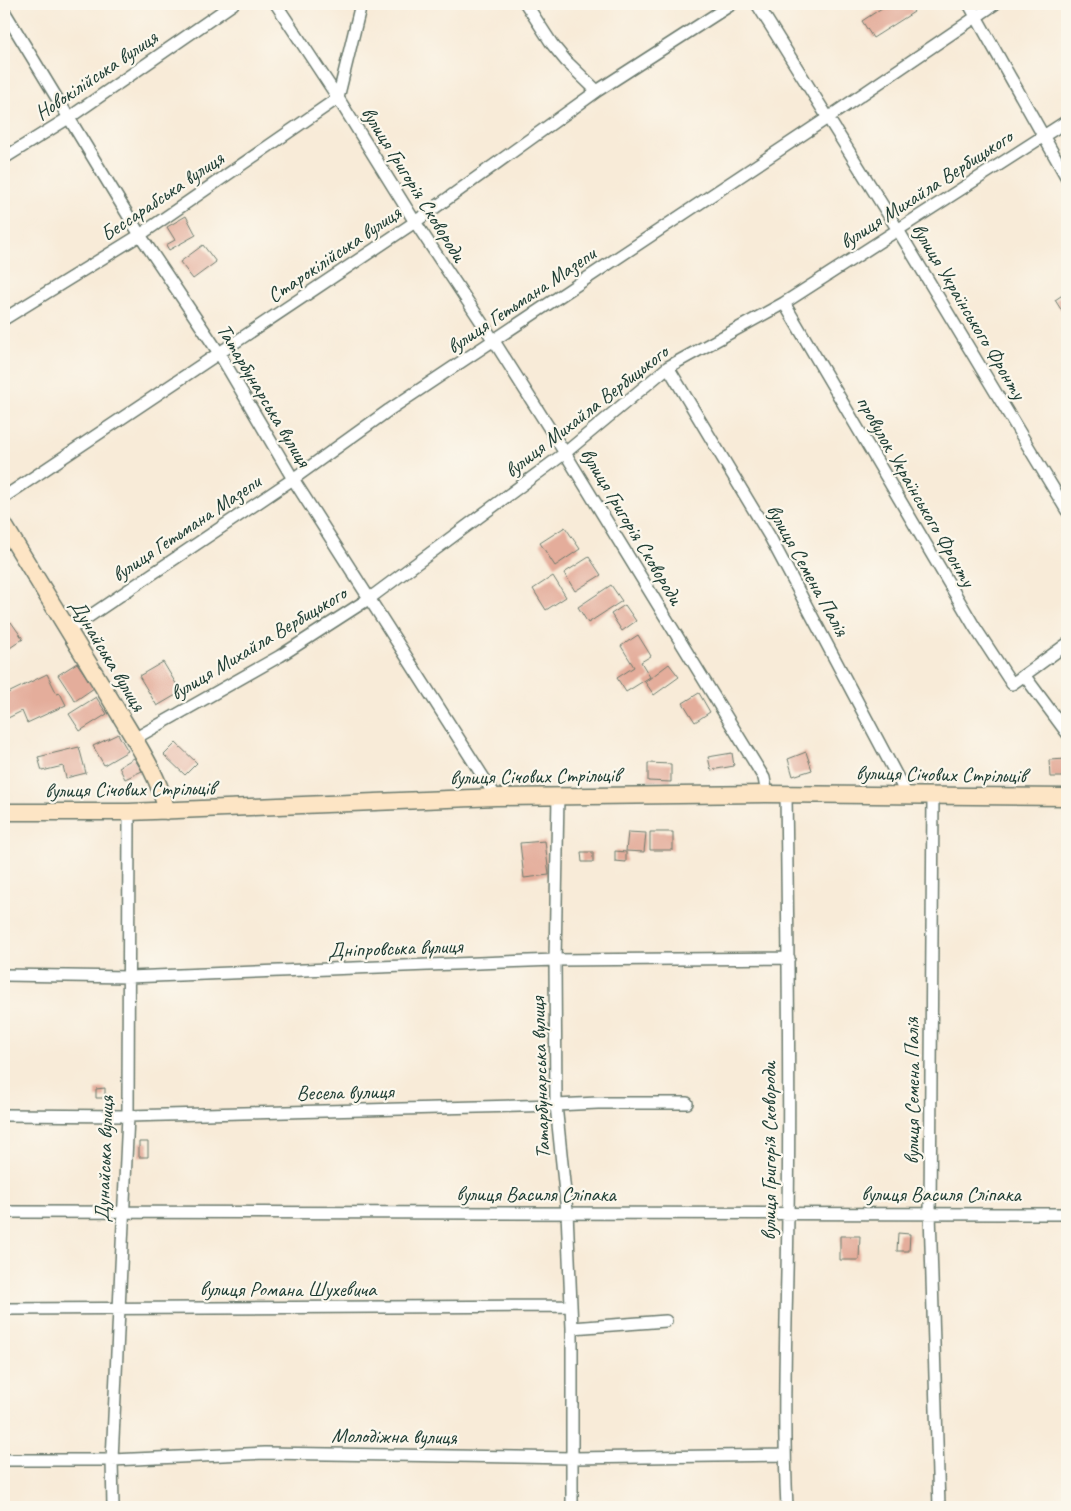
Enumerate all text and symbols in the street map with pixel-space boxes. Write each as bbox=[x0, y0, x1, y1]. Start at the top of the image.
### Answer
street label: Новокілійська вулиця bbox=[29, 23, 164, 126]
street label: вулиця Григорія Сковороди bbox=[356, 101, 473, 268]
street label: вулиця Михайла Вербицького bbox=[835, 122, 1020, 255]
street label: Бессарабська вулиця bbox=[95, 144, 230, 247]
street label: Старокілійська вулиця bbox=[262, 199, 407, 308]
street label: вулиця Українського Фронту bbox=[906, 218, 1033, 406]
street label: вулиця Гетьмана Мазепи bbox=[442, 239, 603, 359]
street label: Татарбунарська вулиця bbox=[211, 319, 318, 472]
street label: вулиця Михайла Вербицького bbox=[499, 337, 675, 483]
street label: провулок Українського Фронту bbox=[851, 391, 982, 593]
street label: вулиця Григорія Сковороди bbox=[575, 443, 690, 611]
street label: вулиця Гетьмана Мазепи bbox=[107, 467, 268, 587]
street label: вулиця Семена Палія bbox=[761, 499, 856, 642]
street label: вулиця Михайла Вербицького bbox=[165, 579, 353, 706]
street label: Дунайська вулиця bbox=[64, 594, 152, 717]
street label: вулиця Січових Стрільців bbox=[856, 760, 1031, 789]
street label: вулиця Січових Стрільців bbox=[450, 761, 625, 790]
street label: вулиця Січових Стрільців bbox=[45, 774, 220, 803]
street label: Дніпровська вулиця bbox=[327, 933, 464, 963]
street label: Татарбунарська вулиця bbox=[524, 995, 556, 1159]
street label: вулиця Семена Палія bbox=[899, 1016, 925, 1165]
street label: вулиця Григорія Сковороди bbox=[756, 1060, 782, 1240]
street label: Весела вулиця bbox=[296, 1078, 396, 1106]
street label: Дунайська вулиця bbox=[89, 1094, 119, 1223]
street label: вулиця Василя Сліпака bbox=[456, 1181, 617, 1207]
street label: вулиця Василя Сліпака bbox=[861, 1181, 1022, 1207]
street label: вулиця Романа Шухевича bbox=[200, 1276, 378, 1302]
street label: Молодіжна вулиця bbox=[331, 1422, 458, 1450]

